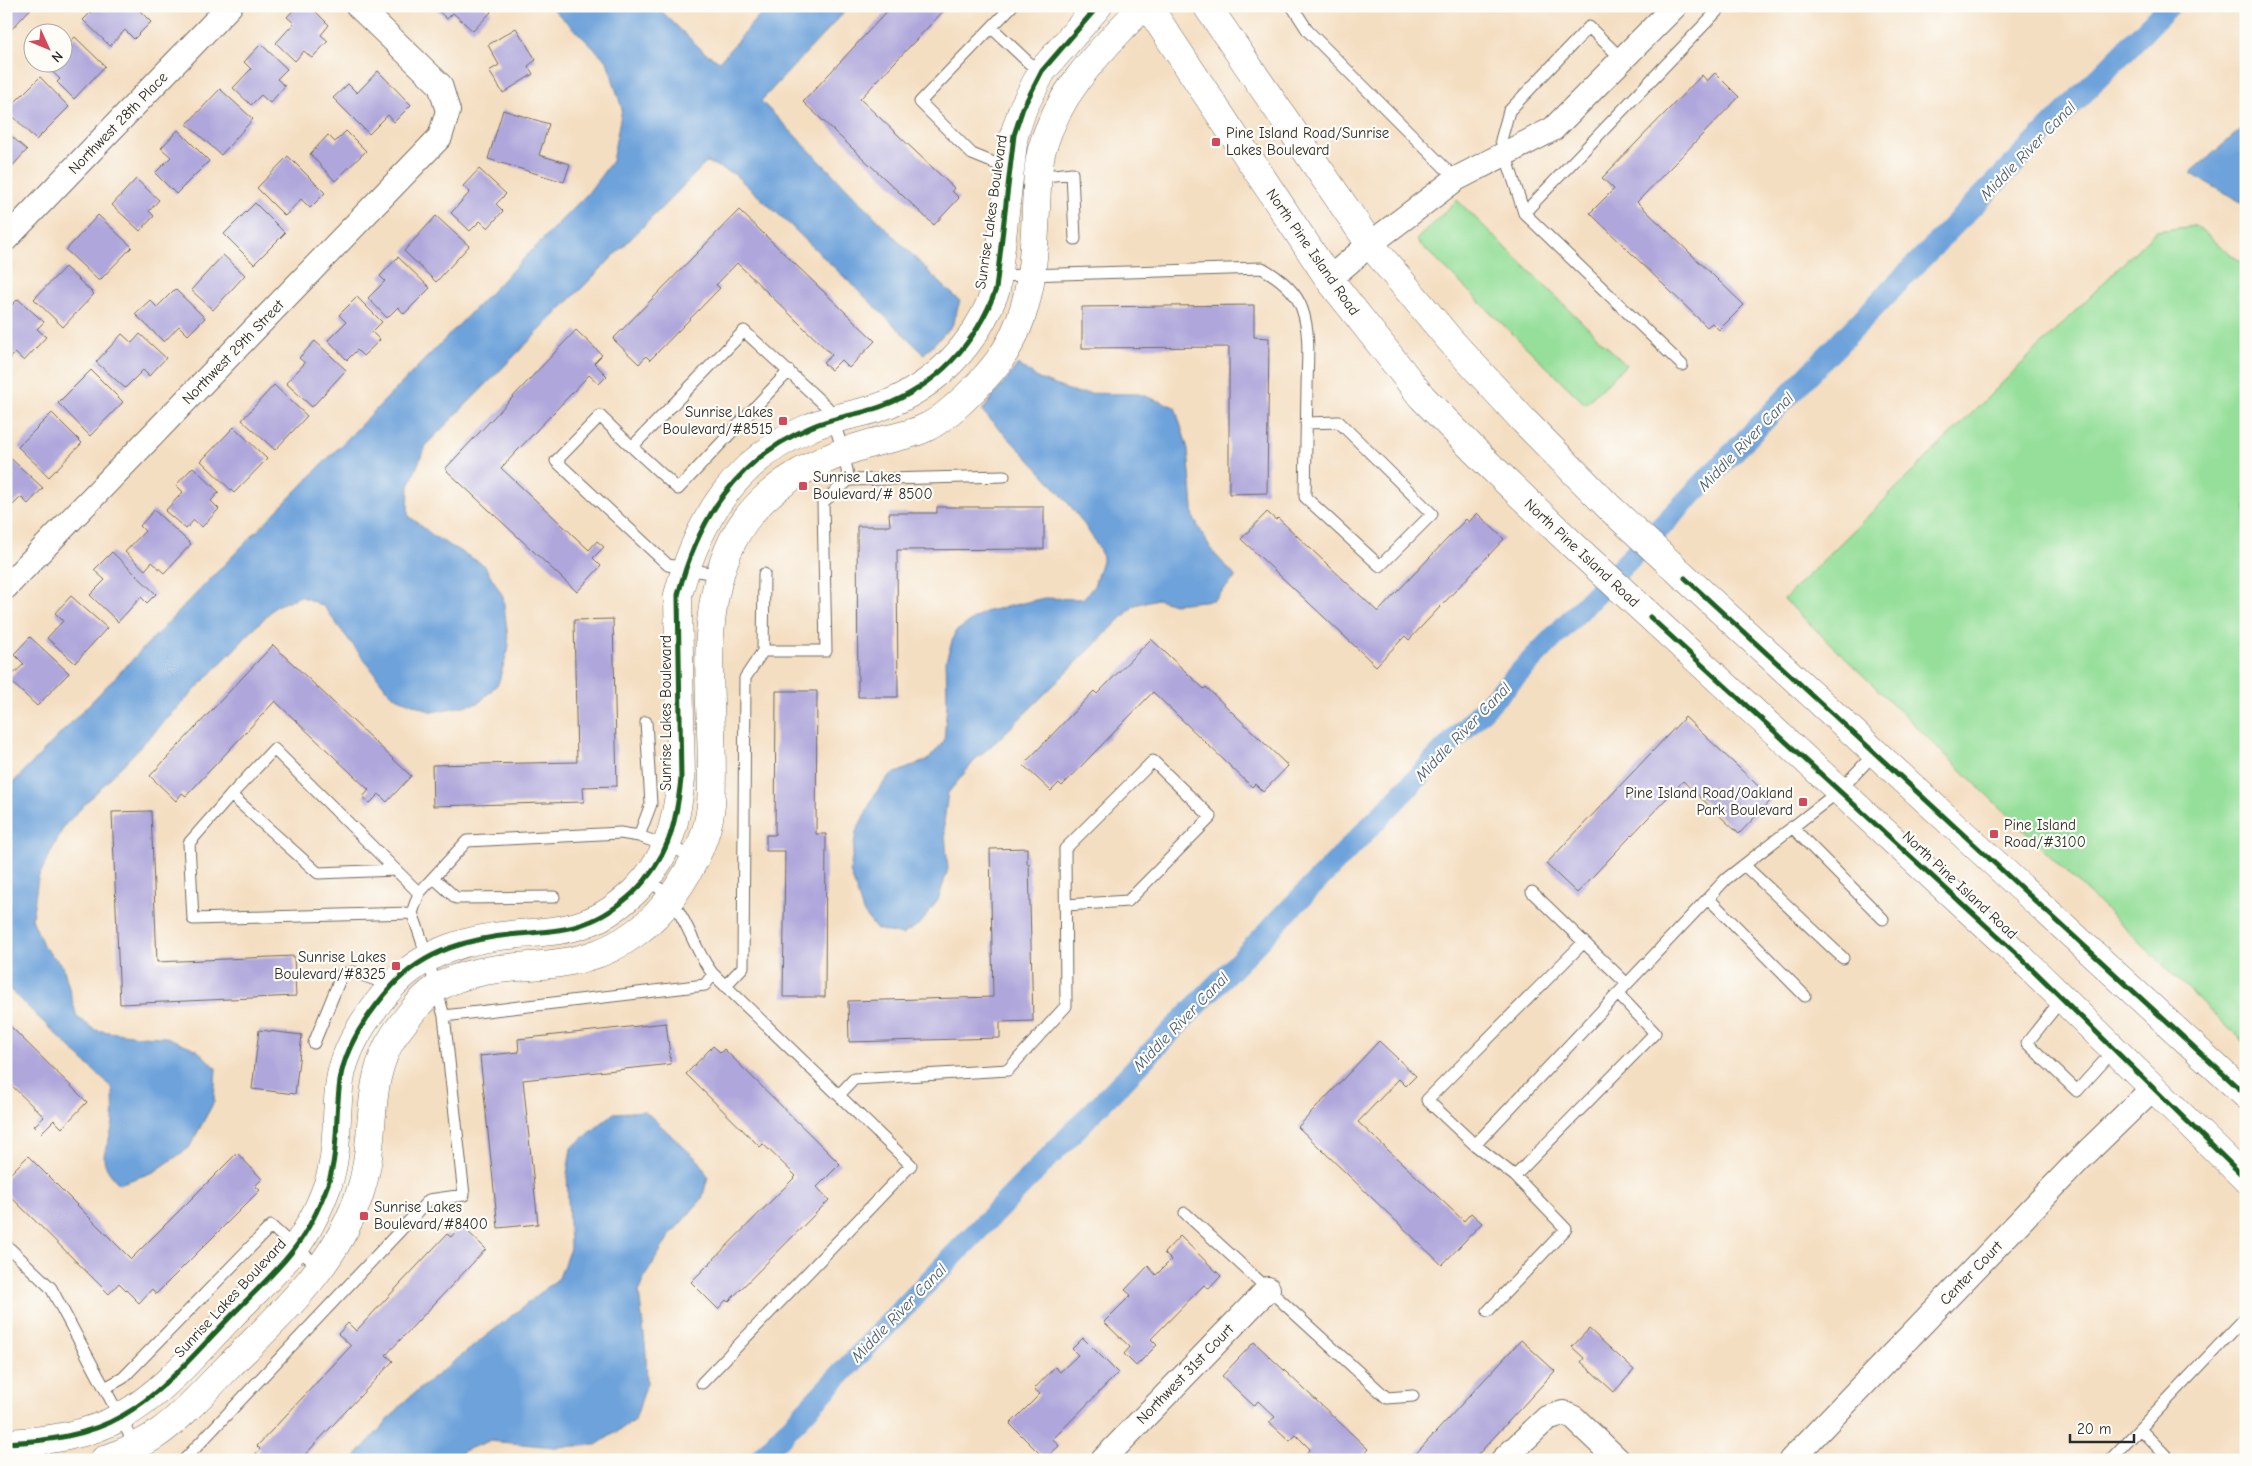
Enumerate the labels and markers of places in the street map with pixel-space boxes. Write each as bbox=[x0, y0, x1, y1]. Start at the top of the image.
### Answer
place label: Pine Island Road/Sunrise Lakes Boulevard bbox=[1226, 124, 1390, 159]
marker: Pine Island Road/Sunrise Lakes Boulevard bbox=[1210, 136, 1222, 148]
place label: Sunrise Lakes Boulevard/#8515 bbox=[663, 403, 773, 438]
marker: Sunrise Lakes Boulevard/#8515 bbox=[777, 415, 789, 427]
place label: Sunrise Lakes Boulevard/# 8500 bbox=[813, 468, 933, 503]
marker: Sunrise Lakes Boulevard/# 8500 bbox=[797, 480, 809, 492]
place label: Pine Island Road/Oakland Park Boulevard bbox=[1625, 784, 1793, 819]
marker: Pine Island Road/Oakland Park Boulevard bbox=[1797, 796, 1809, 808]
place label: Pine Island Road/#3100 bbox=[2004, 816, 2086, 851]
marker: Pine Island Road/#3100 bbox=[1988, 828, 2000, 840]
place label: Sunrise Lakes Boulevard/#8325 bbox=[274, 948, 386, 983]
marker: Sunrise Lakes Boulevard/#8325 bbox=[390, 960, 402, 972]
place label: Sunrise Lakes Boulevard/#8400 bbox=[374, 1198, 488, 1233]
marker: Sunrise Lakes Boulevard/#8400 bbox=[358, 1210, 370, 1222]

